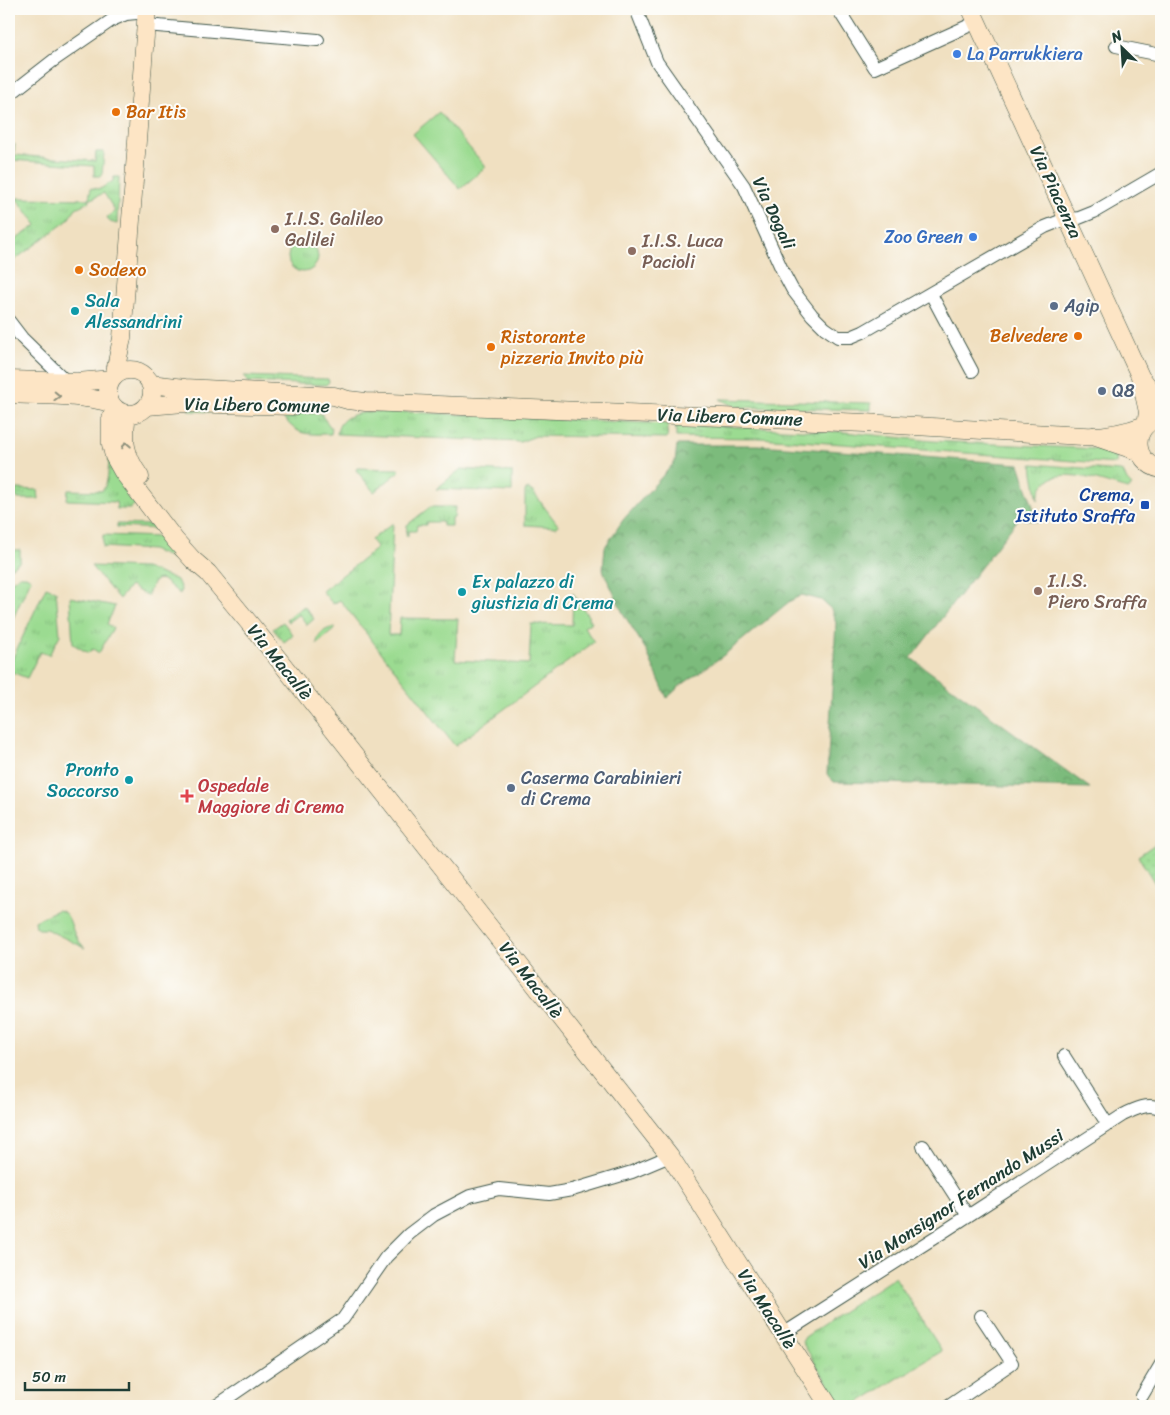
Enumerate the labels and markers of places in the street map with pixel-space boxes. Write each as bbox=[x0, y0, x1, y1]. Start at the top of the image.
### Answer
place label: La Parrukkiera bbox=[967, 38, 1083, 70]
marker: La Parrukkiera bbox=[951, 48, 963, 60]
place label: Bar Itis bbox=[126, 96, 186, 128]
marker: Bar Itis bbox=[110, 106, 122, 118]
place label: I.I.S. Galileo Galilei bbox=[284, 203, 383, 256]
place label: Zoo Green bbox=[884, 221, 963, 253]
marker: I.I.S. Galileo Galilei bbox=[269, 223, 281, 235]
place label: I.I.S. Luca Pacioli bbox=[641, 225, 724, 278]
marker: Zoo Green bbox=[967, 231, 979, 243]
marker: I.I.S. Luca Pacioli bbox=[626, 245, 638, 257]
place label: Sodexo bbox=[89, 254, 146, 286]
marker: Sodexo bbox=[73, 264, 85, 276]
place label: Sala Alessandrini bbox=[84, 285, 183, 338]
place label: Agip bbox=[1063, 290, 1100, 322]
marker: Agip bbox=[1048, 300, 1060, 312]
marker: Sala Alessandrini bbox=[69, 305, 81, 317]
place label: Belvedere bbox=[990, 320, 1068, 352]
place label: Ristorante pizzeria Invito più bbox=[500, 321, 644, 374]
marker: Belvedere bbox=[1072, 330, 1084, 342]
marker: Ristorante pizzeria Invito più bbox=[485, 341, 497, 353]
place label: Q8 bbox=[1112, 375, 1135, 407]
marker: Q8 bbox=[1096, 385, 1108, 397]
place label: Crema, Istituto Sraffa bbox=[1015, 479, 1136, 532]
marker: Crema, Istituto Sraffa bbox=[1139, 499, 1151, 511]
place label: I.I.S. Piero Sraffa bbox=[1047, 565, 1148, 618]
place label: Ex palazzo di giustizia di Crema bbox=[470, 566, 614, 619]
marker: I.I.S. Piero Sraffa bbox=[1032, 585, 1044, 597]
marker: Ex palazzo di giustizia di Crema bbox=[456, 586, 468, 598]
place label: Pronto Soccorso bbox=[47, 754, 119, 807]
place label: Caserma Carabinieri di Crema bbox=[521, 762, 682, 815]
place label: Ospedale Maggiore di Crema bbox=[198, 770, 344, 823]
marker: Pronto Soccorso bbox=[123, 774, 135, 786]
marker: Caserma Carabinieri di Crema bbox=[505, 782, 517, 794]
marker: Ospedale Maggiore di Crema bbox=[180, 789, 194, 803]

